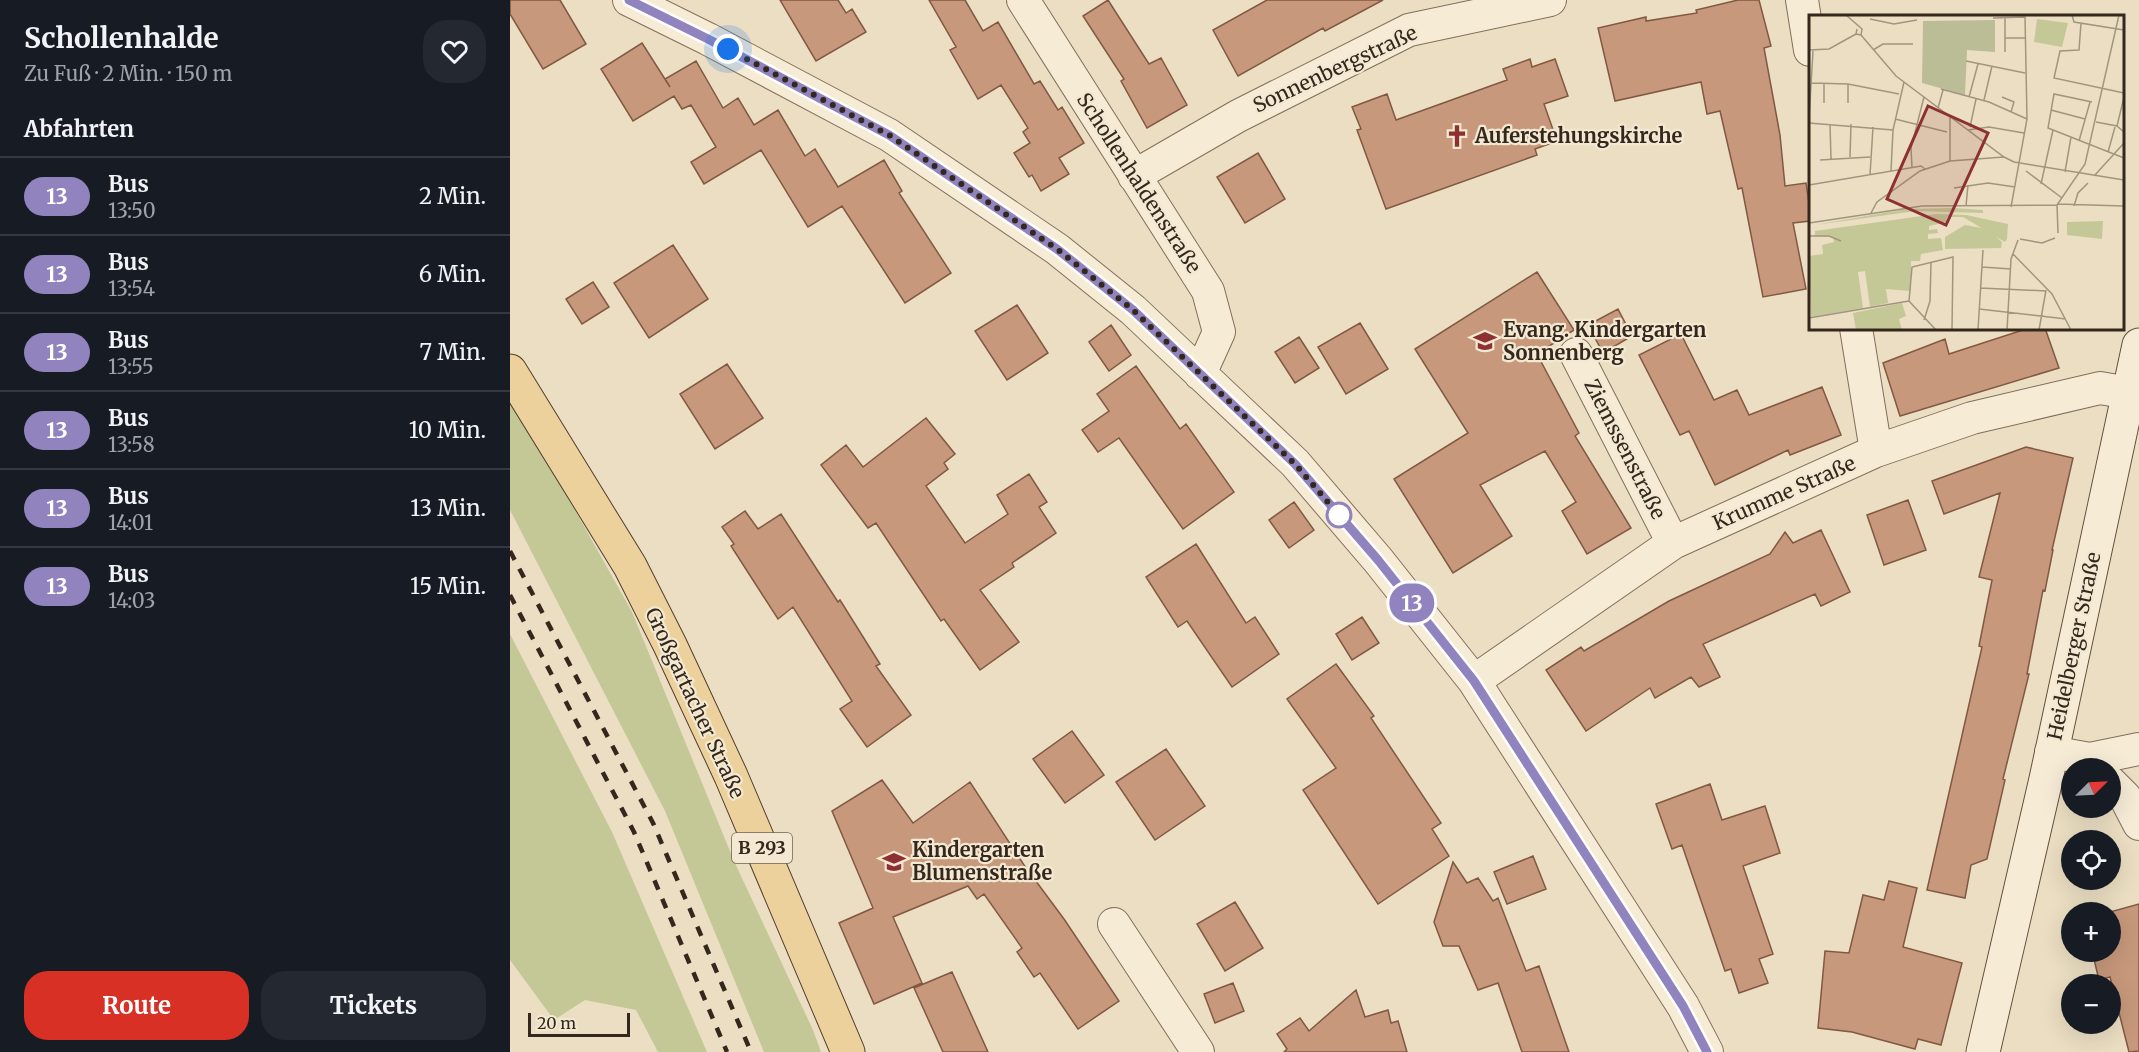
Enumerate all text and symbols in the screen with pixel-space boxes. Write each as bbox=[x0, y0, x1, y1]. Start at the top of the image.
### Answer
inset map bbox=[1809, 15, 2124, 330]
text: Schollenhalde bbox=[24, 20, 219, 56]
button: heart bbox=[423, 20, 486, 83]
street label: Sonnenbergstraße bbox=[1249, 20, 1421, 118]
your location bbox=[713, 34, 743, 64]
text: Zu Fuß · 2 Min. · 150 m bbox=[24, 61, 232, 86]
street label: Schollenhaldenstraße bbox=[1072, 88, 1207, 278]
text: Abfahrten bbox=[24, 115, 134, 143]
church icon: Auferstehungskirche bbox=[1444, 123, 1470, 149]
place label: Auferstehungskirche bbox=[1474, 123, 1683, 148]
text: Bus bbox=[108, 170, 149, 198]
text: 2 Min. bbox=[419, 182, 486, 210]
text: 13 bbox=[46, 183, 68, 210]
text: 13:50 bbox=[108, 198, 156, 223]
text: Bus bbox=[108, 248, 149, 276]
text: 6 Min. bbox=[419, 260, 486, 288]
text: 13 bbox=[46, 261, 68, 288]
text: 13:54 bbox=[108, 276, 155, 301]
place label: Evang. Kindergarten Sonnenberg bbox=[1503, 317, 1707, 365]
text: Bus bbox=[108, 326, 149, 354]
school or university icon: Evang. Kindergarten Sonnenberg bbox=[1472, 328, 1498, 354]
text: 7 Min. bbox=[420, 338, 486, 366]
text: 13 bbox=[46, 339, 68, 366]
text: 13:55 bbox=[108, 354, 154, 379]
street label: Ziemssenstraße bbox=[1579, 375, 1671, 523]
text: Bus bbox=[108, 404, 149, 432]
text: 10 Min. bbox=[409, 416, 486, 444]
text: 13 bbox=[46, 417, 68, 444]
text: 13:58 bbox=[108, 432, 155, 457]
street label: Krumme Straße bbox=[1709, 450, 1859, 535]
text: Bus bbox=[108, 482, 149, 510]
text: 13 Min. bbox=[410, 494, 486, 522]
text: 13 bbox=[46, 495, 68, 522]
unlabelled marker bbox=[1326, 502, 1352, 528]
text: 14:01 bbox=[108, 510, 153, 535]
street label: Heidelberger Straße bbox=[2041, 550, 2106, 742]
text: Bus bbox=[108, 560, 149, 588]
text: 15 Min. bbox=[410, 572, 486, 600]
text: 13 bbox=[46, 573, 68, 600]
line badge: 13 bbox=[1385, 584, 1439, 622]
text: 14:03 bbox=[108, 588, 155, 613]
text: 13 bbox=[1401, 590, 1423, 617]
street label: Großgartacher Straße bbox=[640, 604, 751, 802]
north arrow bbox=[2061, 758, 2121, 818]
map controls bbox=[2061, 758, 2121, 1034]
button: locate bbox=[2061, 830, 2121, 890]
road number: B 293 bbox=[732, 833, 792, 863]
place label: Kindergarten Blumenstraße bbox=[912, 837, 1053, 885]
school or university icon: Kindergarten Blumenstraße bbox=[881, 849, 907, 875]
button: + bbox=[2061, 902, 2121, 962]
button: Route bbox=[24, 971, 249, 1040]
button: Tickets bbox=[261, 971, 486, 1040]
button: − bbox=[2061, 974, 2121, 1034]
scale bar bbox=[528, 1010, 630, 1038]
text: 20 m bbox=[537, 1013, 576, 1033]

